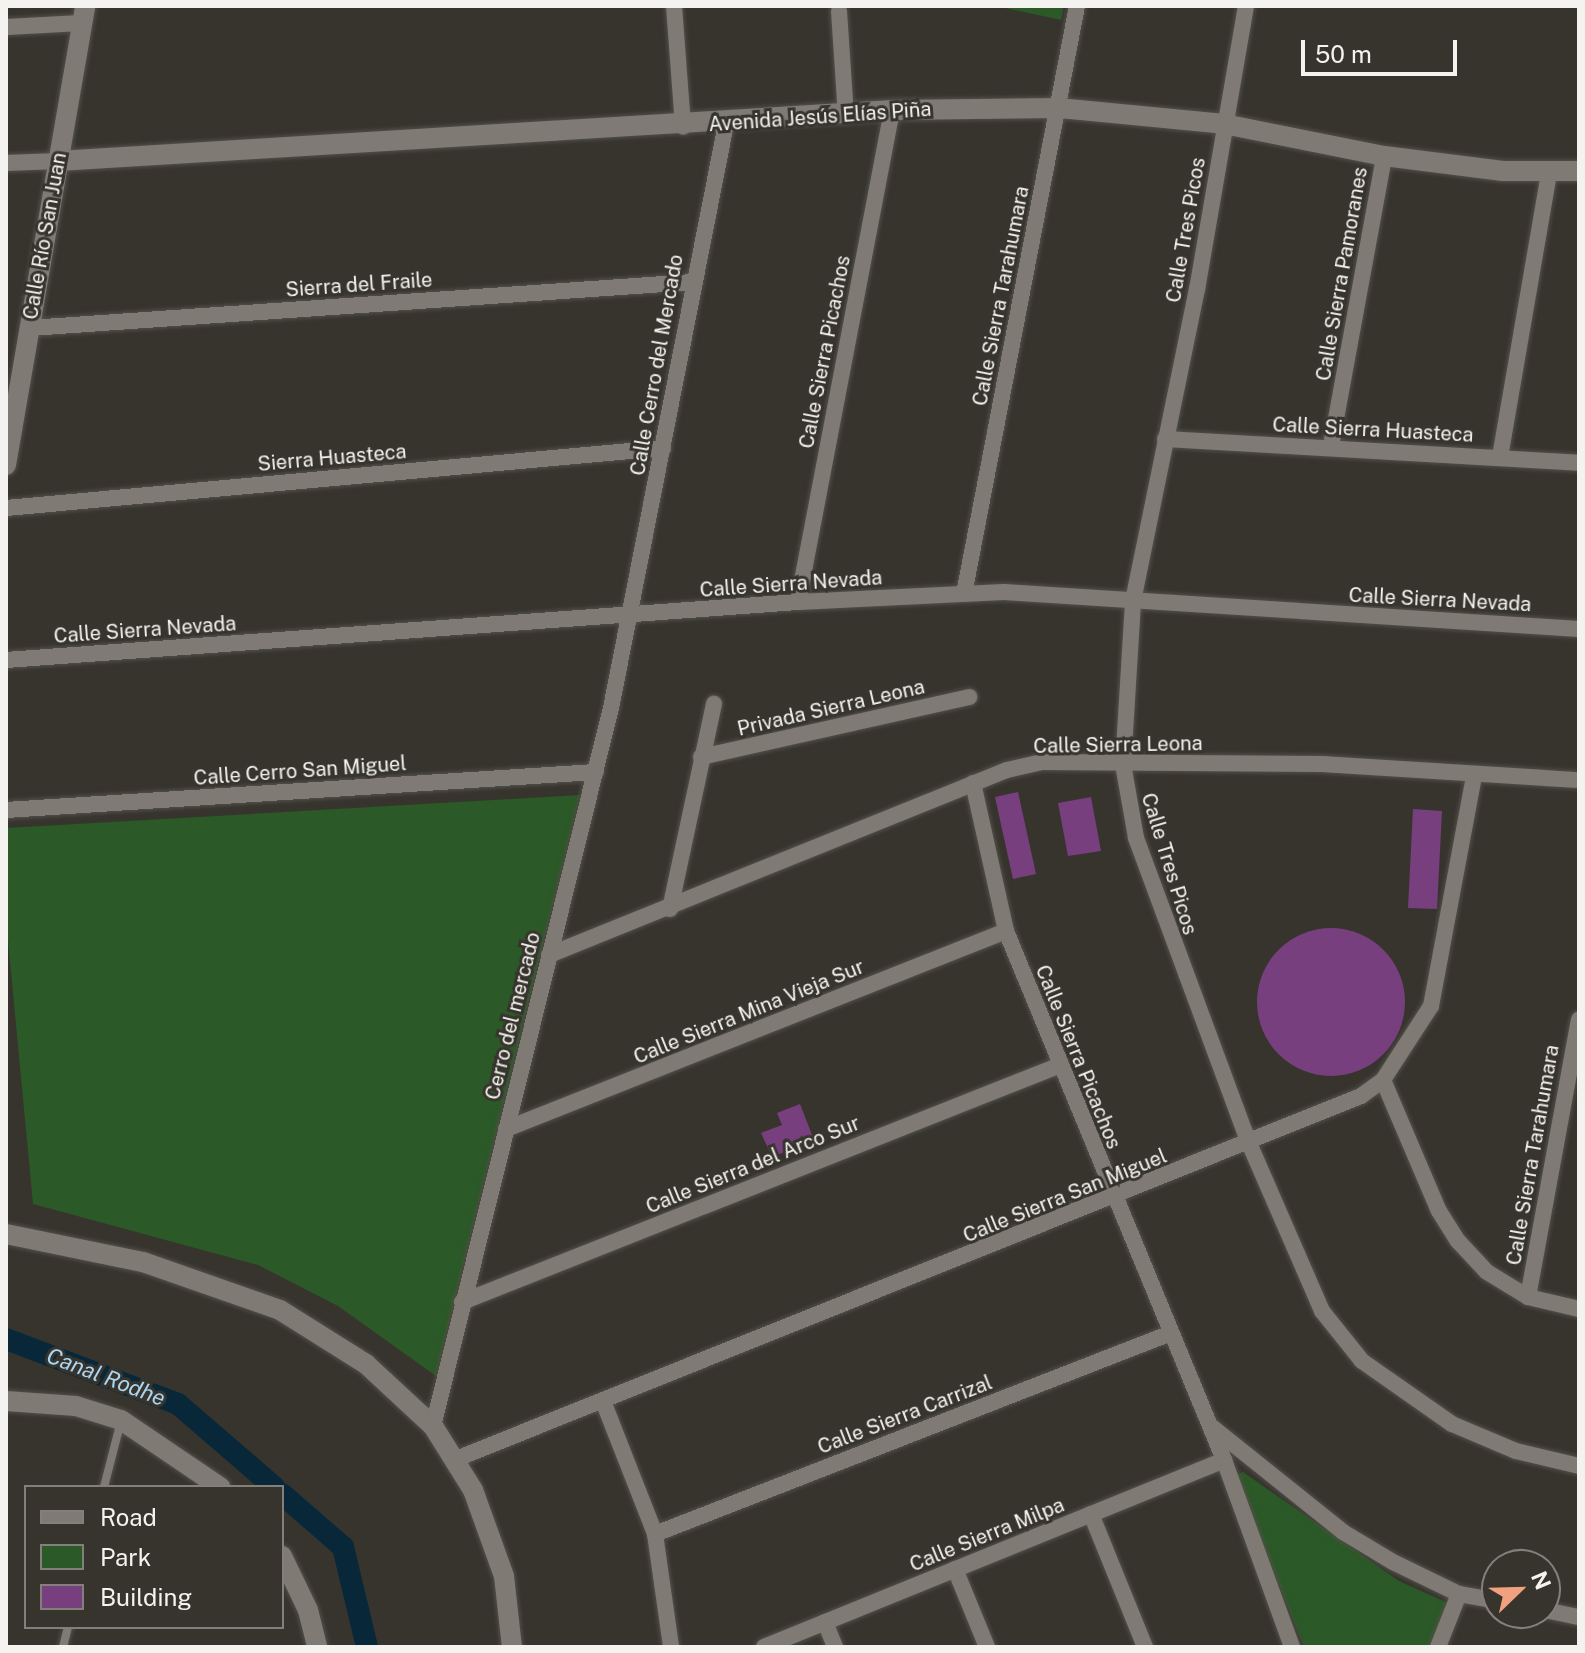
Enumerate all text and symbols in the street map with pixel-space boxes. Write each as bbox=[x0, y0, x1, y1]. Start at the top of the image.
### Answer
scale bar bbox=[1305, 24, 1461, 74]
text: 50 m bbox=[1315, 40, 1372, 68]
street label: Avenida Jesús Elías Piña bbox=[708, 97, 932, 137]
street label: Calle Río San Juan bbox=[18, 151, 72, 321]
street label: Calle Tres Picos bbox=[1161, 155, 1211, 305]
street label: Calle Sierra Pamoranes bbox=[1311, 165, 1373, 383]
street label: Calle Sierra Tarahumara bbox=[968, 184, 1034, 408]
street label: Calle Cerro del Mercado bbox=[626, 252, 688, 478]
street label: Calle Sierra Picachos bbox=[795, 253, 855, 451]
street label: Sierra del Fraile bbox=[285, 268, 433, 302]
street label: Calle Sierra Huasteca bbox=[1272, 413, 1474, 447]
street label: Sierra Huasteca bbox=[257, 440, 407, 476]
street label: Calle Sierra Nevada bbox=[699, 566, 883, 602]
street label: Calle Sierra Nevada bbox=[1348, 583, 1532, 617]
street label: Calle Sierra Nevada bbox=[53, 612, 237, 648]
street label: Privada Sierra Leona bbox=[735, 675, 927, 741]
street label: Calle Sierra Leona bbox=[1033, 732, 1203, 758]
street label: Calle Cerro San Miguel bbox=[193, 752, 407, 790]
street label: Calle Tres Picos bbox=[1136, 790, 1202, 938]
street label: Cerro del mercado bbox=[481, 930, 545, 1102]
street label: Calle Sierra Mina Vieja Sur bbox=[630, 955, 868, 1069]
street label: Calle Sierra Picachos bbox=[1030, 962, 1126, 1152]
street label: Calle Sierra Tarahumara bbox=[1502, 1043, 1564, 1267]
street label: Calle Sierra del Arco Sur bbox=[642, 1111, 864, 1219]
street label: Calle Sierra San Miguel bbox=[960, 1144, 1170, 1248]
water label: Canal Rodhe bbox=[43, 1342, 169, 1412]
street label: Calle Sierra Carrizal bbox=[814, 1371, 996, 1459]
legend bbox=[24, 1485, 284, 1629]
street label: Calle Sierra Milpa bbox=[906, 1493, 1068, 1577]
text: Road bbox=[100, 1503, 157, 1531]
text: Park bbox=[100, 1543, 151, 1571]
north arrow bbox=[1481, 1549, 1561, 1629]
text: N bbox=[1526, 1567, 1557, 1593]
text: Building bbox=[100, 1583, 192, 1611]

